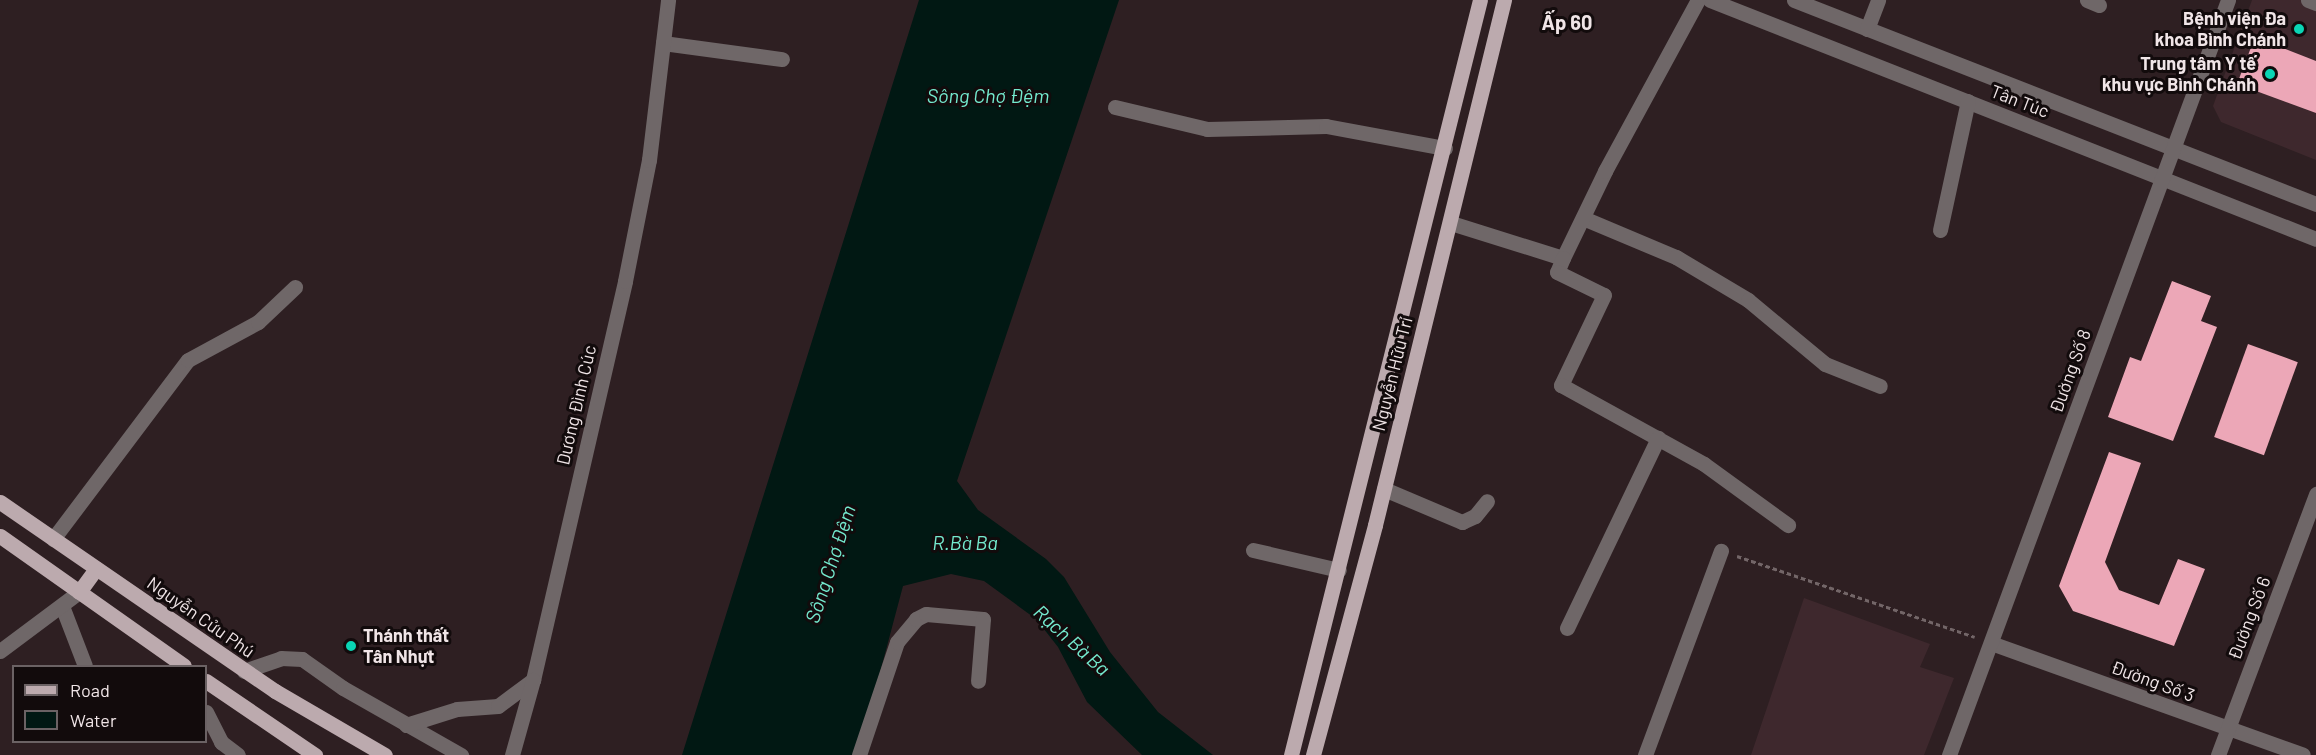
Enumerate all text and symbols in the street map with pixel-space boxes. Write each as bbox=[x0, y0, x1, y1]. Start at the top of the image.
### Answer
place label: Bệnh viện Đa khoa Bình Chánh bbox=[2155, 8, 2286, 50]
district label: Ấp 60 bbox=[1542, 10, 1592, 34]
marker: Bệnh viện Đa khoa Bình Chánh bbox=[2290, 20, 2308, 38]
place label: Trung tâm Y tế khu vực Bình Chánh bbox=[2102, 53, 2256, 96]
marker: Trung tâm Y tế khu vực Bình Chánh bbox=[2261, 65, 2279, 83]
street label: Tân Túc bbox=[1988, 80, 2052, 122]
water label: Sông Chợ Đệm bbox=[927, 83, 1049, 107]
street label: Nguyễn Hữu Trí bbox=[1367, 315, 1417, 433]
street label: Đường Số 8 bbox=[2045, 326, 2095, 416]
street label: Dương Đình Cúc bbox=[552, 343, 600, 467]
water label: Sông Chợ Đệm bbox=[800, 502, 860, 626]
water label: R.Bà Ba bbox=[932, 530, 998, 554]
street label: Nguyễn Cửu Phú bbox=[143, 572, 259, 662]
street label: Đường Số 6 bbox=[2223, 573, 2275, 663]
water label: Rạch Bà Ba bbox=[1029, 600, 1115, 680]
place label: Thánh thất Tân Nhựt bbox=[363, 625, 449, 668]
marker: Thánh thất Tân Nhựt bbox=[344, 639, 358, 653]
street label: Đường Số 3 bbox=[2108, 656, 2198, 706]
legend bbox=[12, 665, 207, 743]
text: Road bbox=[70, 679, 110, 701]
text: Water bbox=[70, 709, 117, 731]

